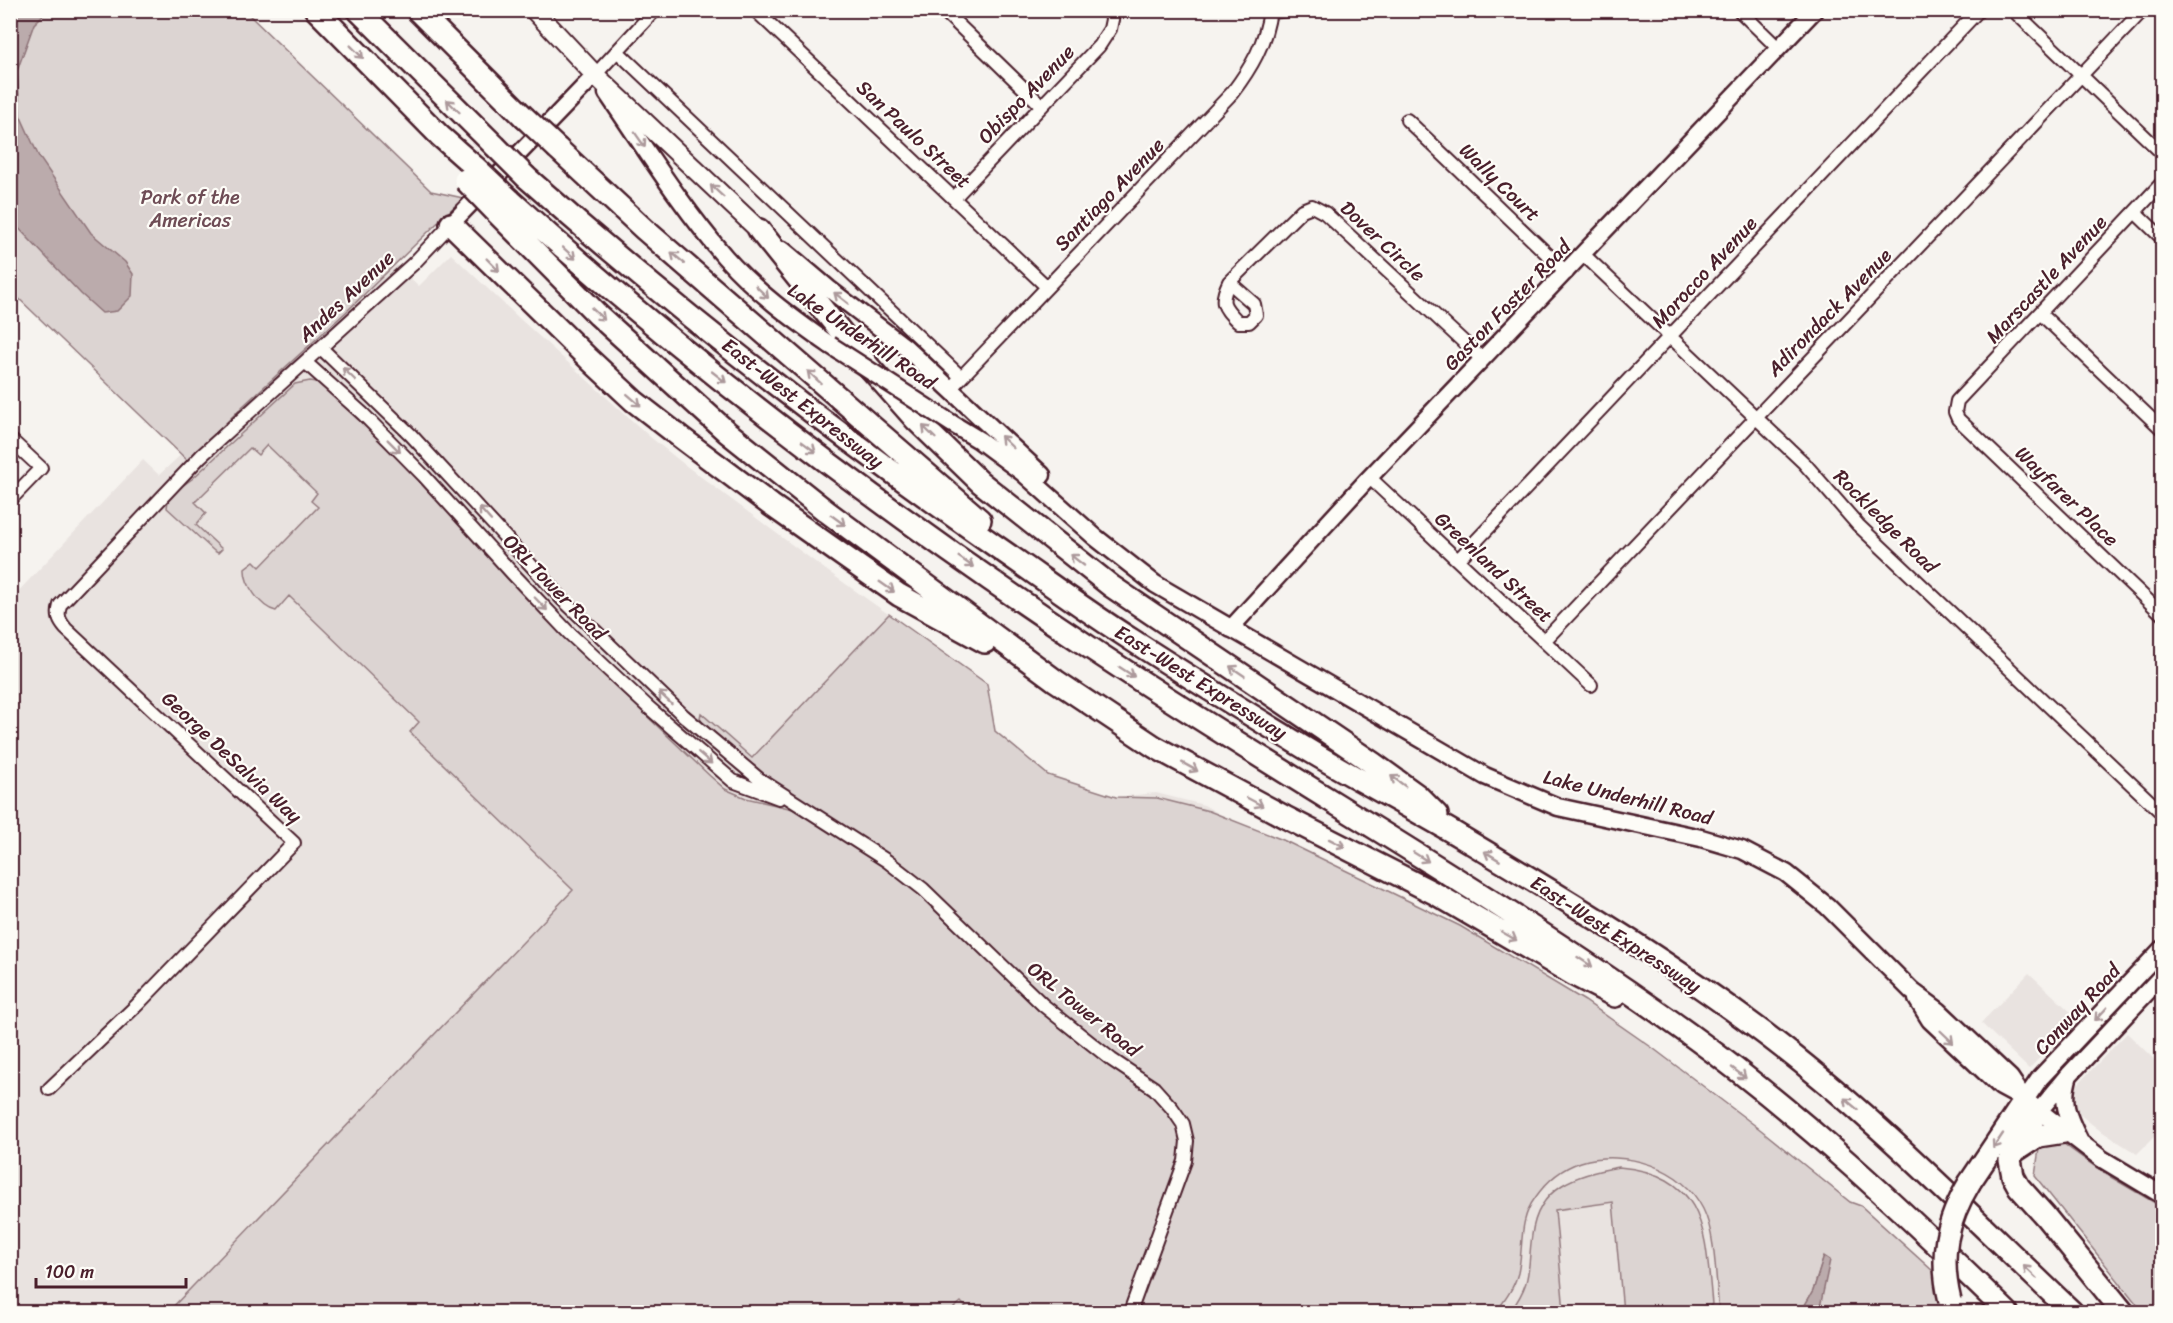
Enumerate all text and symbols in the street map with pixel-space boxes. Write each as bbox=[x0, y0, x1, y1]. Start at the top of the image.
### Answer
street label: Obispo Avenue bbox=[969, 36, 1084, 153]
one-way arrow bbox=[350, 45, 365, 60]
street label: San Paulo Street bbox=[848, 71, 980, 198]
one-way arrow bbox=[446, 98, 461, 113]
street label: Santiago Avenue bbox=[1045, 129, 1173, 260]
one-way arrow bbox=[634, 131, 646, 148]
street label: Wally Court bbox=[1451, 134, 1549, 231]
park label: Park of the Americas bbox=[140, 180, 240, 238]
one-way arrow bbox=[710, 184, 725, 198]
street label: Dover Circle bbox=[1331, 192, 1434, 291]
street label: Marscastle Avenue bbox=[1977, 206, 2116, 352]
street label: Morocco Avenue bbox=[1643, 208, 1766, 337]
street label: Gaston Foster Road bbox=[1435, 230, 1581, 379]
street label: Adirondack Avenue bbox=[1758, 239, 1901, 386]
street label: Andes Avenue bbox=[289, 242, 403, 352]
one-way arrow bbox=[561, 246, 576, 260]
one-way arrow bbox=[670, 251, 686, 264]
one-way arrow bbox=[486, 257, 501, 272]
street label: Lake Underhill Road bbox=[780, 273, 945, 400]
one-way arrow bbox=[754, 285, 769, 299]
one-way arrow bbox=[833, 291, 849, 304]
one-way arrow bbox=[590, 307, 605, 321]
street label: East-West Expressway bbox=[714, 329, 892, 479]
one-way arrow bbox=[341, 367, 356, 382]
one-way arrow bbox=[807, 370, 822, 384]
one-way arrow bbox=[711, 371, 727, 384]
one-way arrow bbox=[626, 393, 641, 407]
one-way arrow bbox=[922, 425, 937, 440]
one-way arrow bbox=[999, 434, 1014, 449]
street label: Wayfarer Place bbox=[2006, 437, 2127, 555]
one-way arrow bbox=[386, 438, 401, 453]
one-way arrow bbox=[801, 440, 817, 453]
street label: Rockledge Road bbox=[1825, 460, 1948, 583]
street label: Greenland Street bbox=[1426, 503, 1562, 632]
one-way arrow bbox=[478, 507, 492, 522]
one-way arrow bbox=[830, 514, 846, 526]
street label: ORL Tower Road bbox=[494, 526, 616, 650]
one-way arrow bbox=[1069, 553, 1085, 566]
one-way arrow bbox=[958, 556, 974, 568]
one-way arrow bbox=[879, 581, 895, 593]
one-way arrow bbox=[534, 596, 548, 611]
street label: East-West Expressway bbox=[1107, 615, 1295, 750]
one-way arrow bbox=[1229, 665, 1245, 677]
one-way arrow bbox=[1119, 666, 1136, 679]
street label: George DeSalvia Way bbox=[153, 682, 311, 833]
one-way arrow bbox=[658, 692, 673, 706]
one-way arrow bbox=[697, 752, 713, 765]
street label: Lake Underhill Road bbox=[1540, 760, 1718, 836]
one-way arrow bbox=[1181, 761, 1198, 773]
one-way arrow bbox=[1390, 775, 1406, 787]
one-way arrow bbox=[1246, 796, 1264, 808]
one-way arrow bbox=[1328, 838, 1346, 850]
one-way arrow bbox=[1484, 850, 1501, 862]
one-way arrow bbox=[1412, 852, 1429, 864]
street label: East-West Expressway bbox=[1523, 866, 1709, 1003]
one-way arrow bbox=[1500, 930, 1517, 942]
street label: ORL Tower Road bbox=[1019, 952, 1149, 1067]
street label: Conway Road bbox=[2025, 954, 2130, 1063]
one-way arrow bbox=[1576, 957, 1593, 969]
one-way arrow bbox=[2094, 1006, 2108, 1021]
one-way arrow bbox=[1940, 1030, 1955, 1044]
one-way arrow bbox=[1731, 1066, 1747, 1079]
one-way arrow bbox=[1844, 1097, 1859, 1111]
one-way arrow bbox=[1992, 1133, 2004, 1149]
scale bar bbox=[36, 1251, 186, 1289]
text: 100 m bbox=[45, 1256, 94, 1288]
one-way arrow bbox=[2022, 1265, 2037, 1279]

